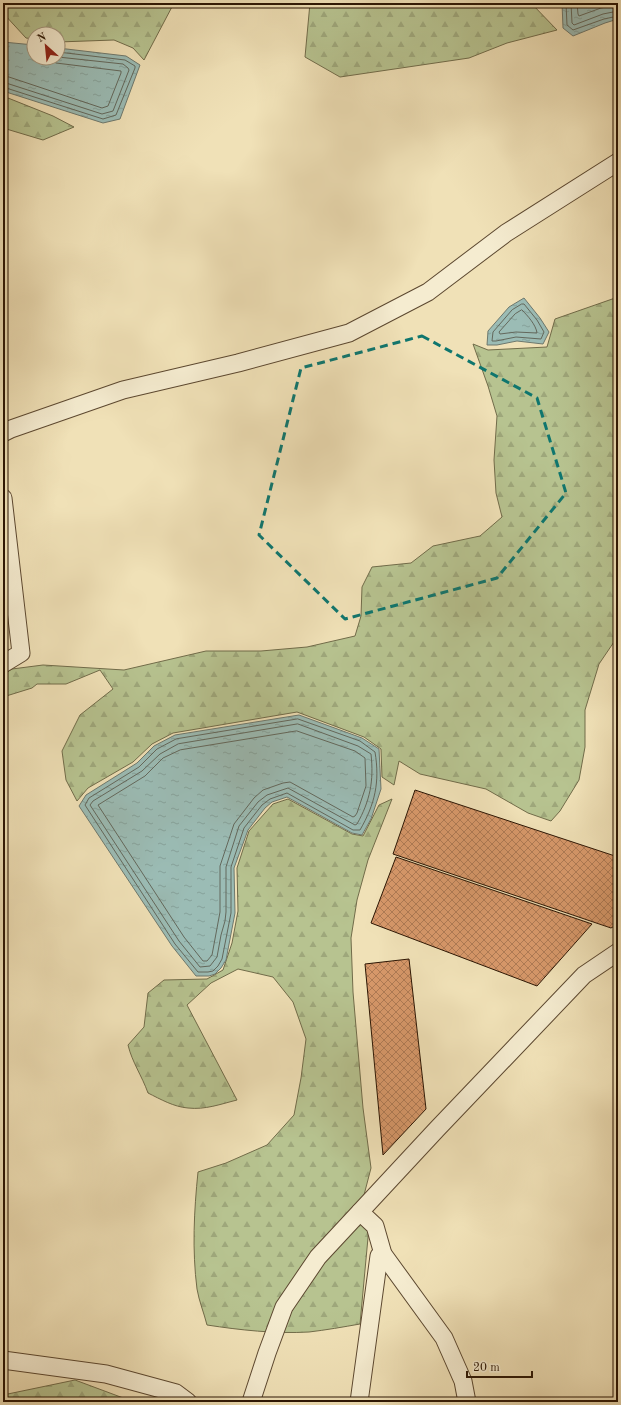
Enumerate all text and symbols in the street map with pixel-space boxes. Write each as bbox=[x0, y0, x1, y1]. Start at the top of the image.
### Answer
north arrow bbox=[26, 26, 66, 66]
text: N bbox=[36, 31, 49, 45]
scale bar bbox=[467, 1353, 532, 1379]
text: 20 m bbox=[473, 1362, 500, 1374]

